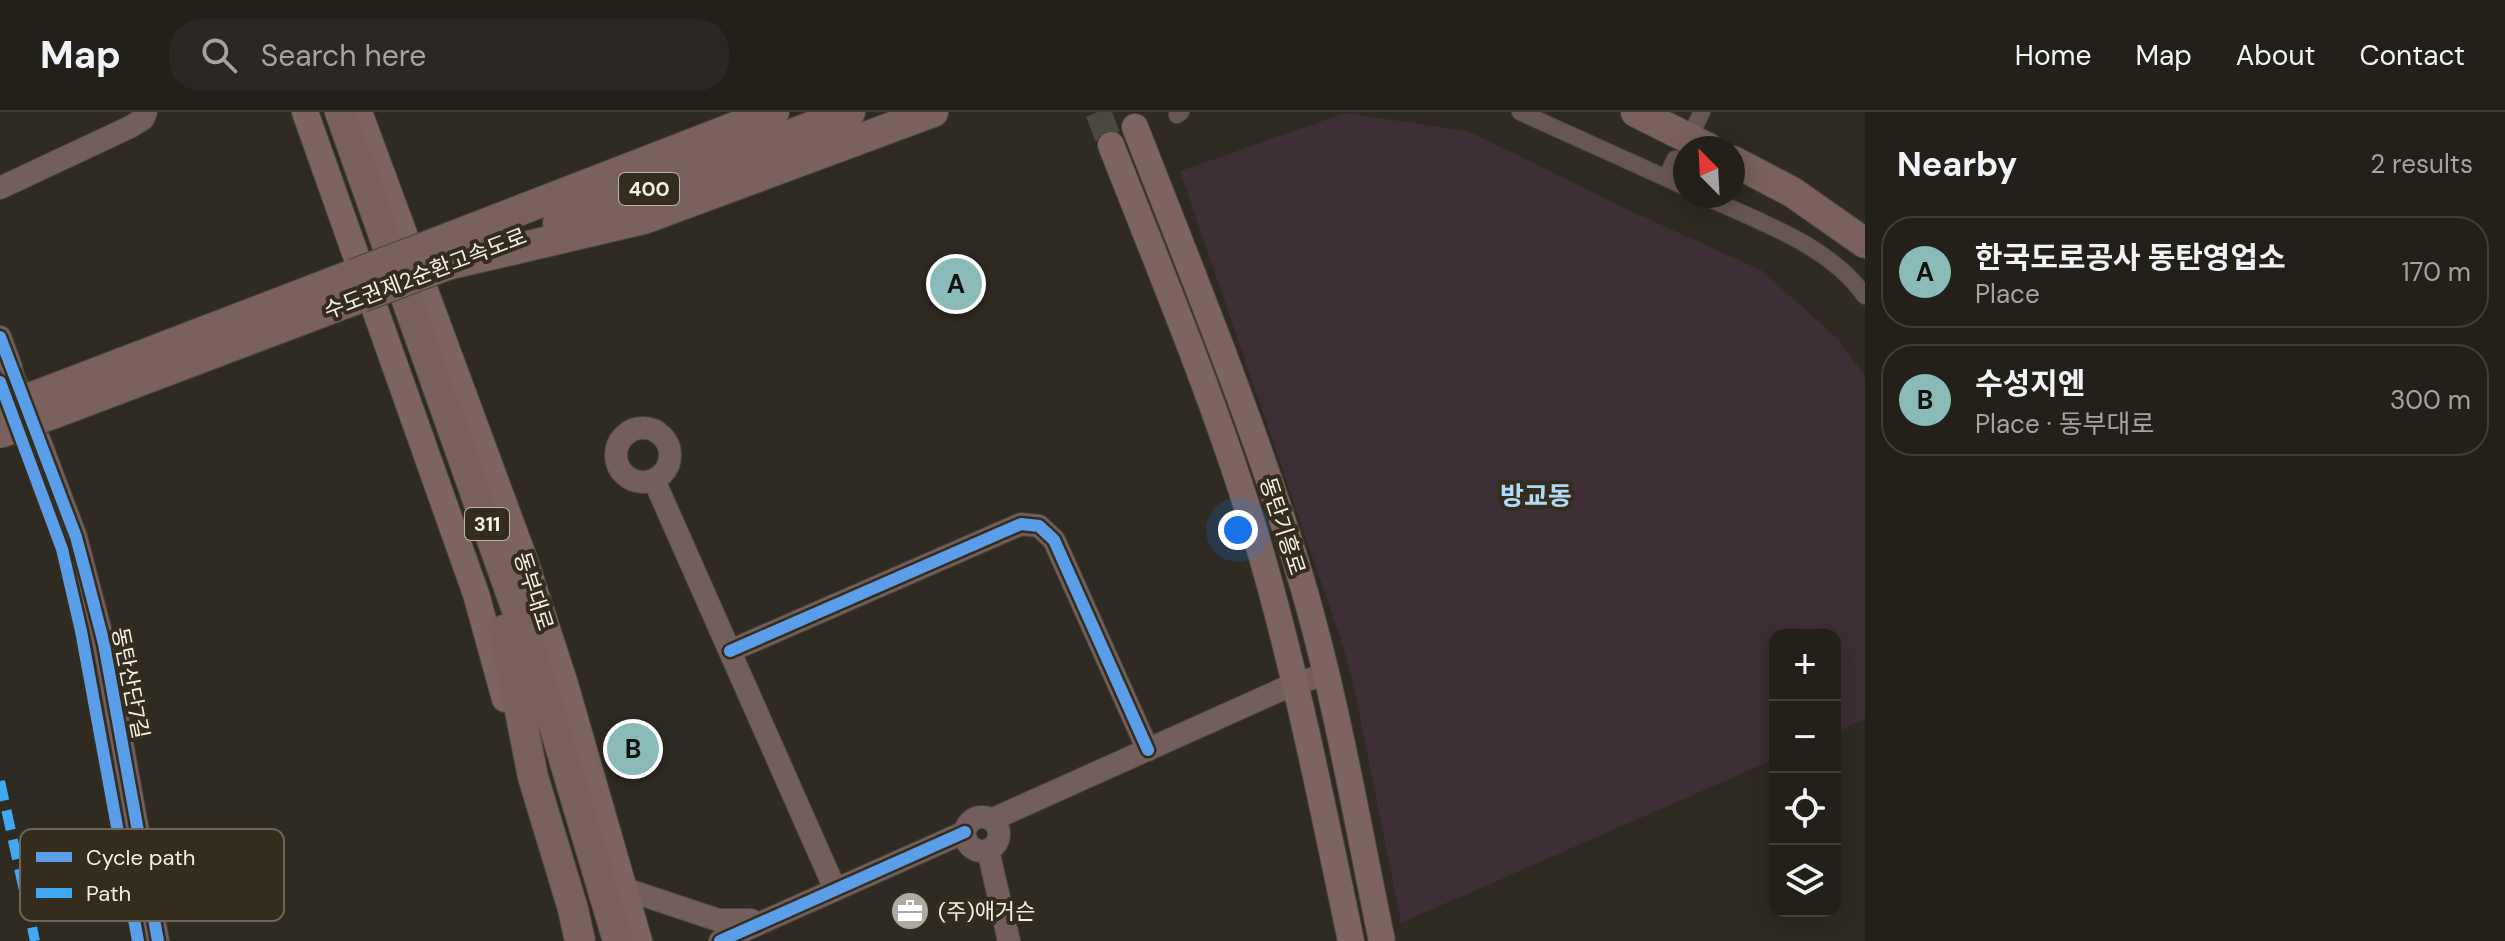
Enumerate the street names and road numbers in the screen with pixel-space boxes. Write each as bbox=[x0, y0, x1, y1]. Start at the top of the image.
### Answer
road number: 400 bbox=[619, 173, 679, 205]
street label: 수도권제2순환고속도로 bbox=[320, 221, 531, 326]
street label: 동탄기흥로 bbox=[1253, 474, 1312, 579]
road number: 311 bbox=[465, 508, 509, 540]
street label: 동부대로 bbox=[507, 548, 560, 634]
street label: 동탄산단7길 bbox=[105, 625, 156, 741]

